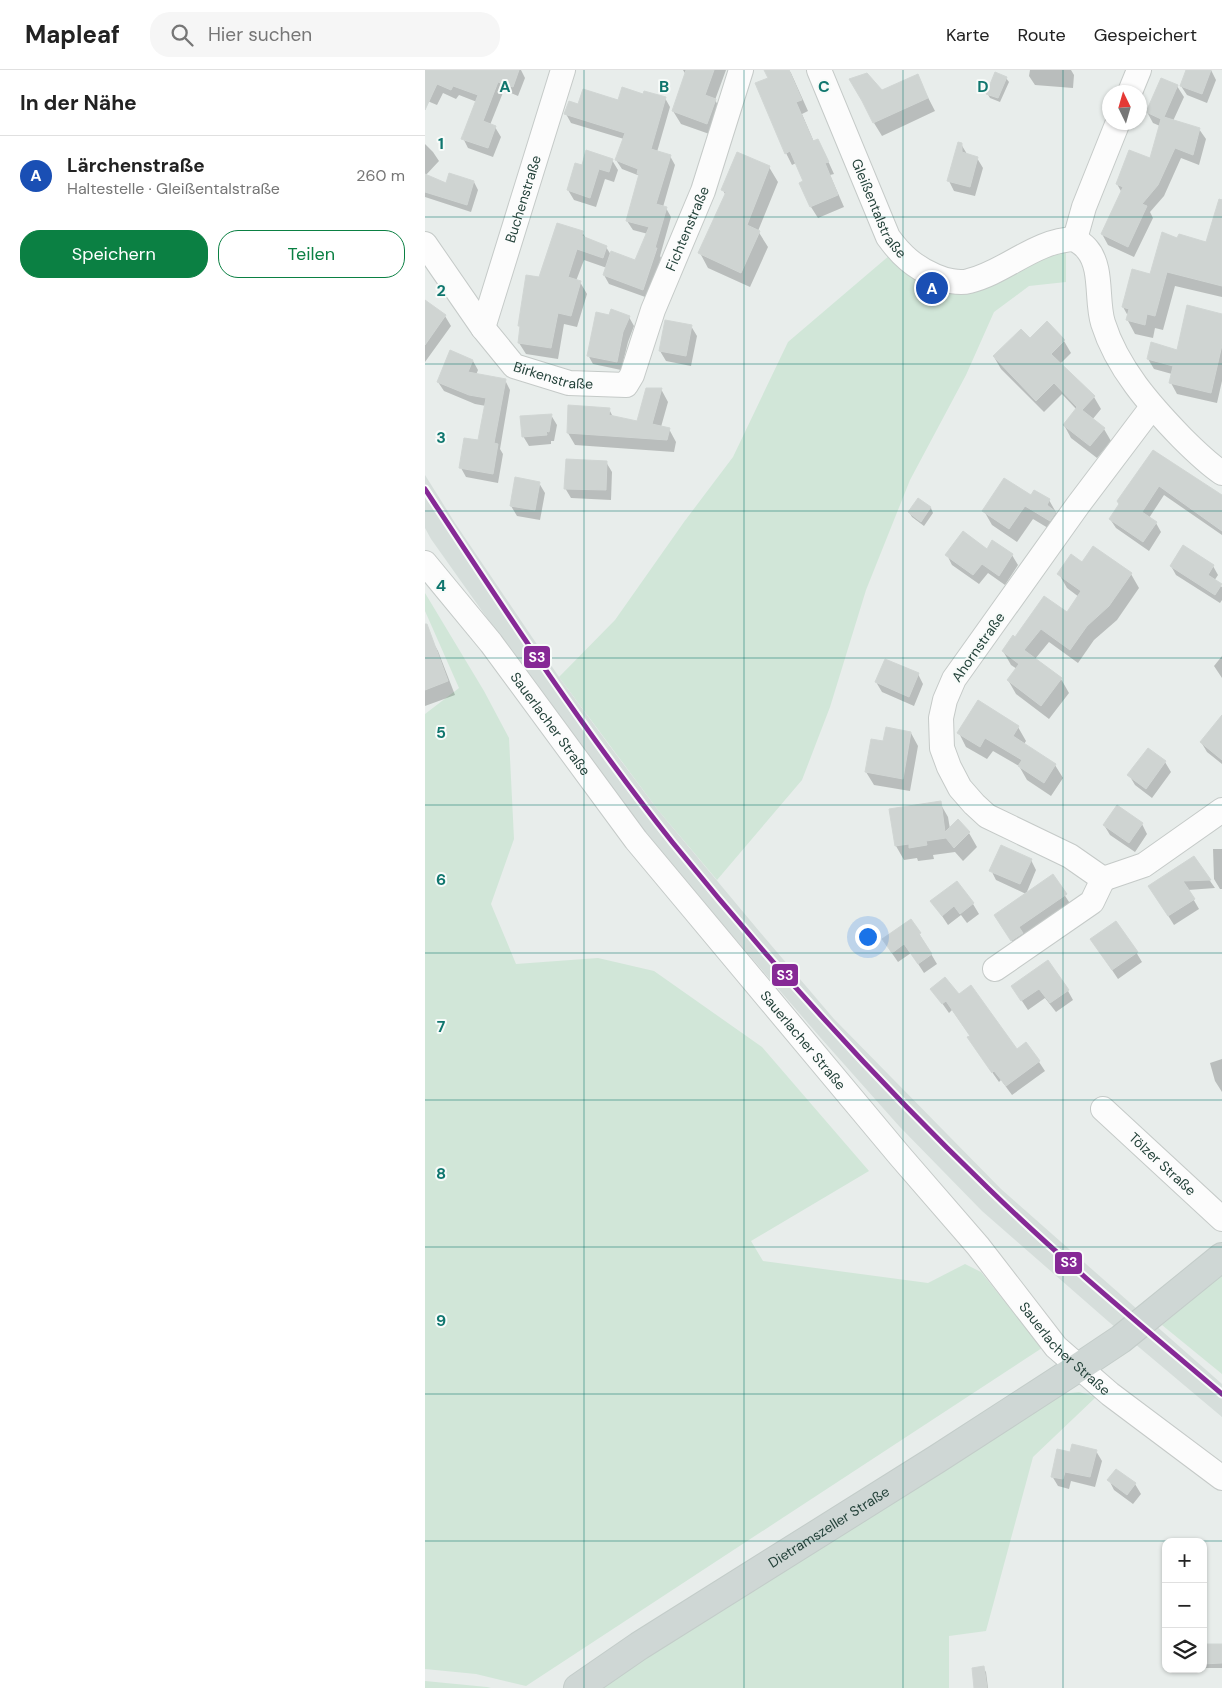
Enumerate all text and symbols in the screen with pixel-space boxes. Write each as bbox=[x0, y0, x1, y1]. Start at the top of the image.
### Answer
search box bbox=[150, 12, 500, 57]
text: Mapleaf bbox=[25, 19, 120, 50]
icon: search bbox=[168, 21, 196, 49]
text: Hier suchen bbox=[208, 22, 312, 47]
text: Karte bbox=[946, 23, 990, 47]
text: Route bbox=[1018, 23, 1066, 47]
text: Gespeichert bbox=[1094, 23, 1197, 47]
text: A bbox=[499, 76, 511, 97]
text: B bbox=[659, 76, 669, 97]
text: C bbox=[818, 76, 830, 97]
text: D bbox=[977, 76, 989, 97]
north arrow bbox=[1102, 85, 1147, 130]
text: In der Nähe bbox=[20, 89, 137, 117]
text: 1 bbox=[438, 133, 444, 154]
text: Lärchenstraße bbox=[67, 153, 205, 178]
street label: Buchenstraße bbox=[501, 153, 545, 245]
street label: Gleißentalstraße bbox=[848, 156, 910, 262]
text: A bbox=[30, 165, 42, 186]
text: 260 m bbox=[356, 165, 405, 186]
text: Haltestelle · Gleißentalstraße bbox=[67, 178, 280, 199]
street label: Fichtenstraße bbox=[661, 184, 713, 274]
button: Speichern bbox=[20, 230, 208, 278]
button: Teilen bbox=[218, 230, 405, 278]
pin: A bbox=[916, 269, 948, 307]
text: 2 bbox=[436, 280, 446, 301]
street label: Birkenstraße bbox=[511, 357, 593, 393]
text: 3 bbox=[436, 427, 446, 448]
text: 4 bbox=[436, 575, 446, 596]
street label: Ahornstraße bbox=[947, 609, 1009, 685]
line badge: S3 bbox=[523, 645, 551, 669]
text: S3 bbox=[529, 648, 545, 666]
street label: Sauerlacher Straße bbox=[506, 668, 595, 779]
text: 5 bbox=[436, 722, 446, 743]
text: 6 bbox=[436, 869, 446, 890]
your location bbox=[855, 924, 881, 950]
line badge: S3 bbox=[771, 963, 799, 987]
text: S3 bbox=[777, 966, 793, 984]
street label: Sauerlacher Straße bbox=[756, 987, 850, 1093]
text: 7 bbox=[437, 1016, 446, 1037]
street label: Tölzer Straße bbox=[1125, 1129, 1200, 1199]
text: 8 bbox=[436, 1163, 446, 1184]
line badge: S3 bbox=[1054, 1251, 1083, 1275]
text: S3 bbox=[1061, 1253, 1077, 1271]
street label: Sauerlacher Straße bbox=[1015, 1298, 1114, 1399]
text: 9 bbox=[436, 1310, 446, 1331]
street label: Dietramszeller Straße bbox=[765, 1482, 893, 1572]
map controls bbox=[1162, 1538, 1207, 1673]
button: + bbox=[1162, 1538, 1207, 1583]
button: − bbox=[1162, 1583, 1207, 1628]
button: layers bbox=[1162, 1628, 1207, 1673]

